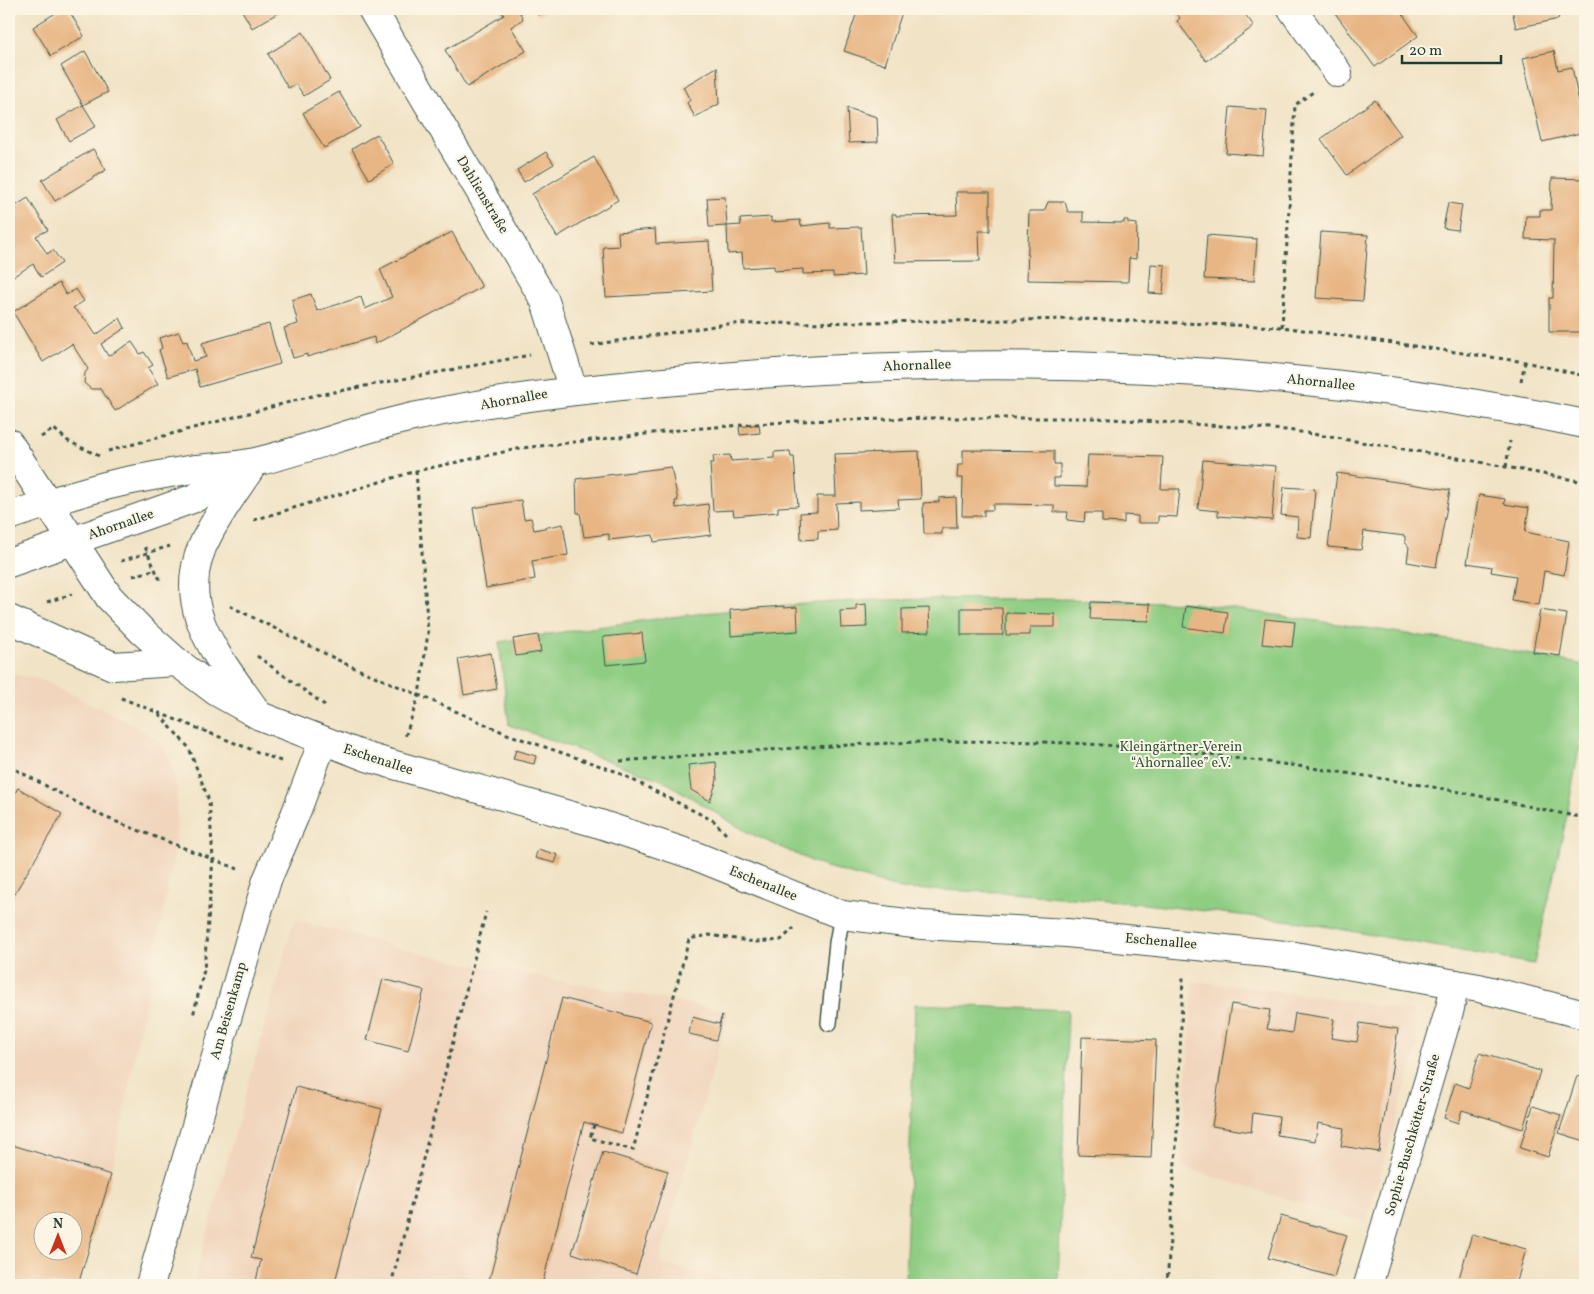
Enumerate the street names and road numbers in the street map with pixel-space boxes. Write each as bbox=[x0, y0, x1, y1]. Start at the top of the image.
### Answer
street label: Dahlienstraße bbox=[451, 153, 513, 238]
street label: Ahornallee bbox=[882, 355, 952, 377]
street label: Ahornallee bbox=[1286, 370, 1356, 396]
street label: Ahornallee bbox=[479, 385, 550, 415]
street label: Ahornallee bbox=[86, 505, 157, 545]
street label: Eschenallee bbox=[341, 740, 416, 780]
street label: Eschenallee bbox=[726, 862, 800, 906]
street label: Eschenallee bbox=[1124, 929, 1198, 955]
street label: Am Beisenkamp bbox=[206, 960, 252, 1062]
street label: Sophie-Buschkötter-Straße bbox=[1381, 1051, 1445, 1218]

